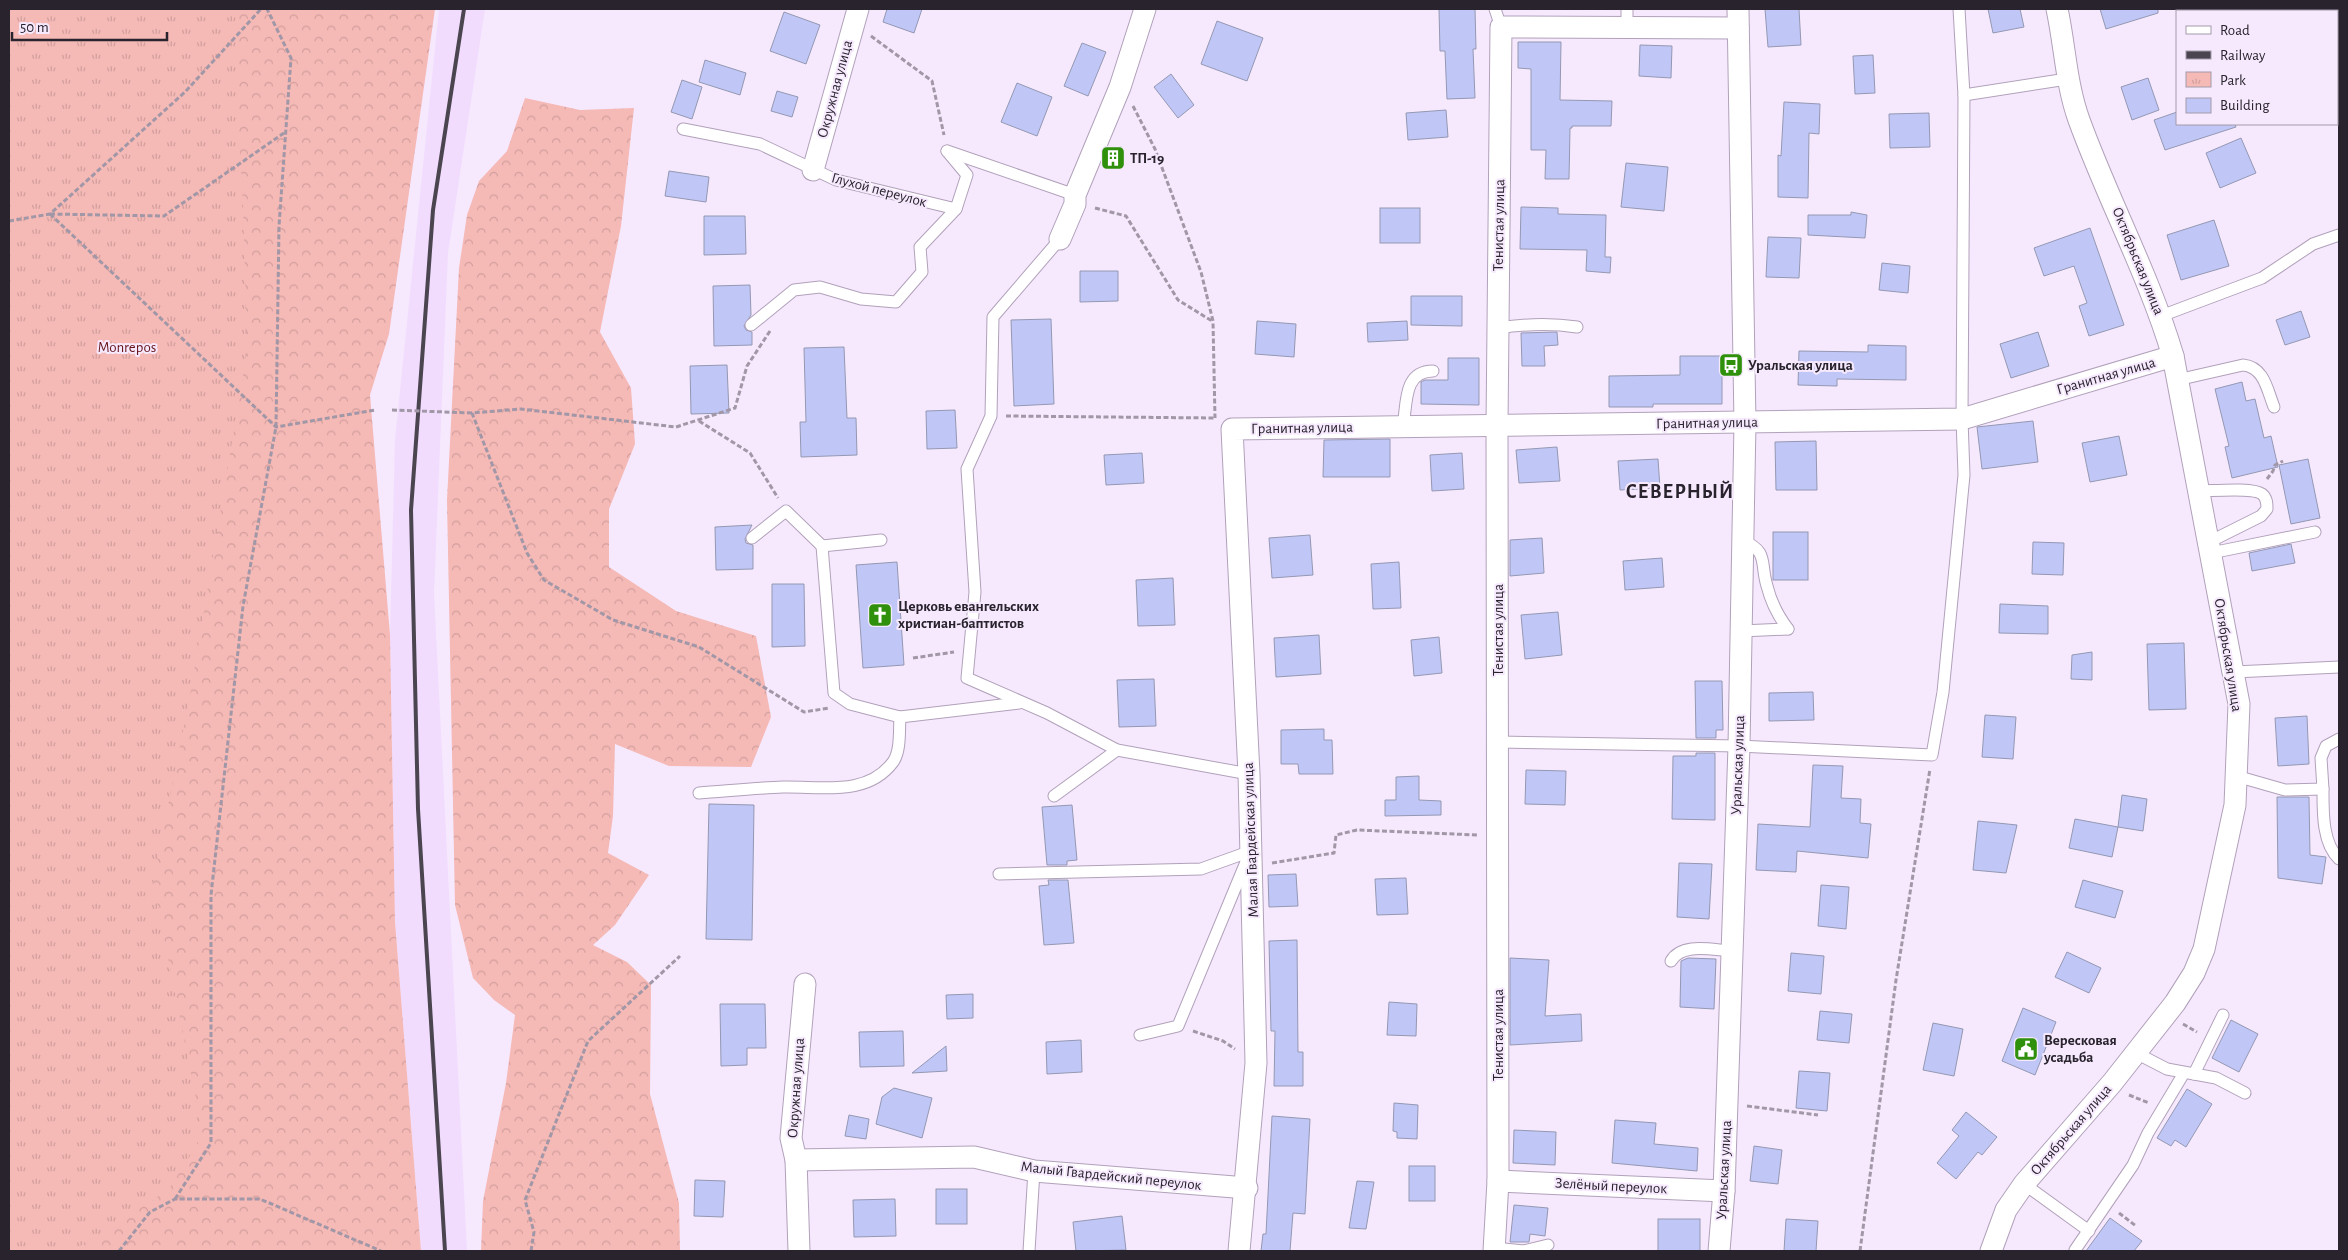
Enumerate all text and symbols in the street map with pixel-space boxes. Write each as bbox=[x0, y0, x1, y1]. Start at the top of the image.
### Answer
scale bar bbox=[12, 10, 168, 42]
legend bbox=[2176, 10, 2338, 125]
text: 50 m bbox=[20, 20, 49, 35]
text: Road bbox=[2220, 23, 2250, 38]
street label: Окружная улица bbox=[815, 38, 855, 139]
text: Railway bbox=[2220, 48, 2266, 63]
text: Park bbox=[2220, 73, 2246, 88]
text: Building bbox=[2220, 98, 2270, 113]
building icon: ТП-19 bbox=[1100, 145, 1126, 171]
place label: ТП-19 bbox=[1130, 151, 1164, 166]
street label: Глухой переулок bbox=[830, 170, 928, 210]
street label: Тенистая улица bbox=[1491, 179, 1507, 271]
street label: Октябрьская улица bbox=[2110, 205, 2167, 317]
park label: Monrepos bbox=[98, 340, 156, 355]
bus stop icon: Уральская улица bbox=[1718, 352, 1744, 378]
street label: Гранитная улица bbox=[2055, 355, 2157, 397]
place label: Уральская улица bbox=[1748, 358, 1853, 373]
street label: Гранитная улица bbox=[1656, 415, 1758, 431]
street label: Гранитная улица bbox=[1251, 420, 1353, 436]
district label: СЕВЕРНЫЙ bbox=[1626, 480, 1734, 502]
street label: Тенистая улица bbox=[1491, 584, 1506, 676]
street label: Октябрьская улица bbox=[2212, 597, 2244, 713]
place label: Церковь евангельских христиан-баптистов bbox=[898, 599, 1039, 631]
church icon: Церковь евангельских христиан-баптистов bbox=[867, 602, 893, 628]
street label: Уральская улица bbox=[1729, 715, 1747, 815]
street label: Малая Гвардейская улица bbox=[1241, 762, 1261, 918]
street label: Тенистая улица bbox=[1491, 989, 1506, 1081]
place label: Вересковая усадьба bbox=[2043, 1033, 2117, 1065]
public building icon: Вересковая усадьба bbox=[2013, 1036, 2039, 1062]
street label: Окружная улица bbox=[785, 1037, 807, 1139]
street label: Октябрьская улица bbox=[2028, 1082, 2114, 1178]
street label: Уральская улица bbox=[1714, 1120, 1734, 1220]
street label: Малый Гвардейский переулок bbox=[1020, 1159, 1202, 1193]
street label: Зелёный переулок bbox=[1555, 1176, 1668, 1196]

